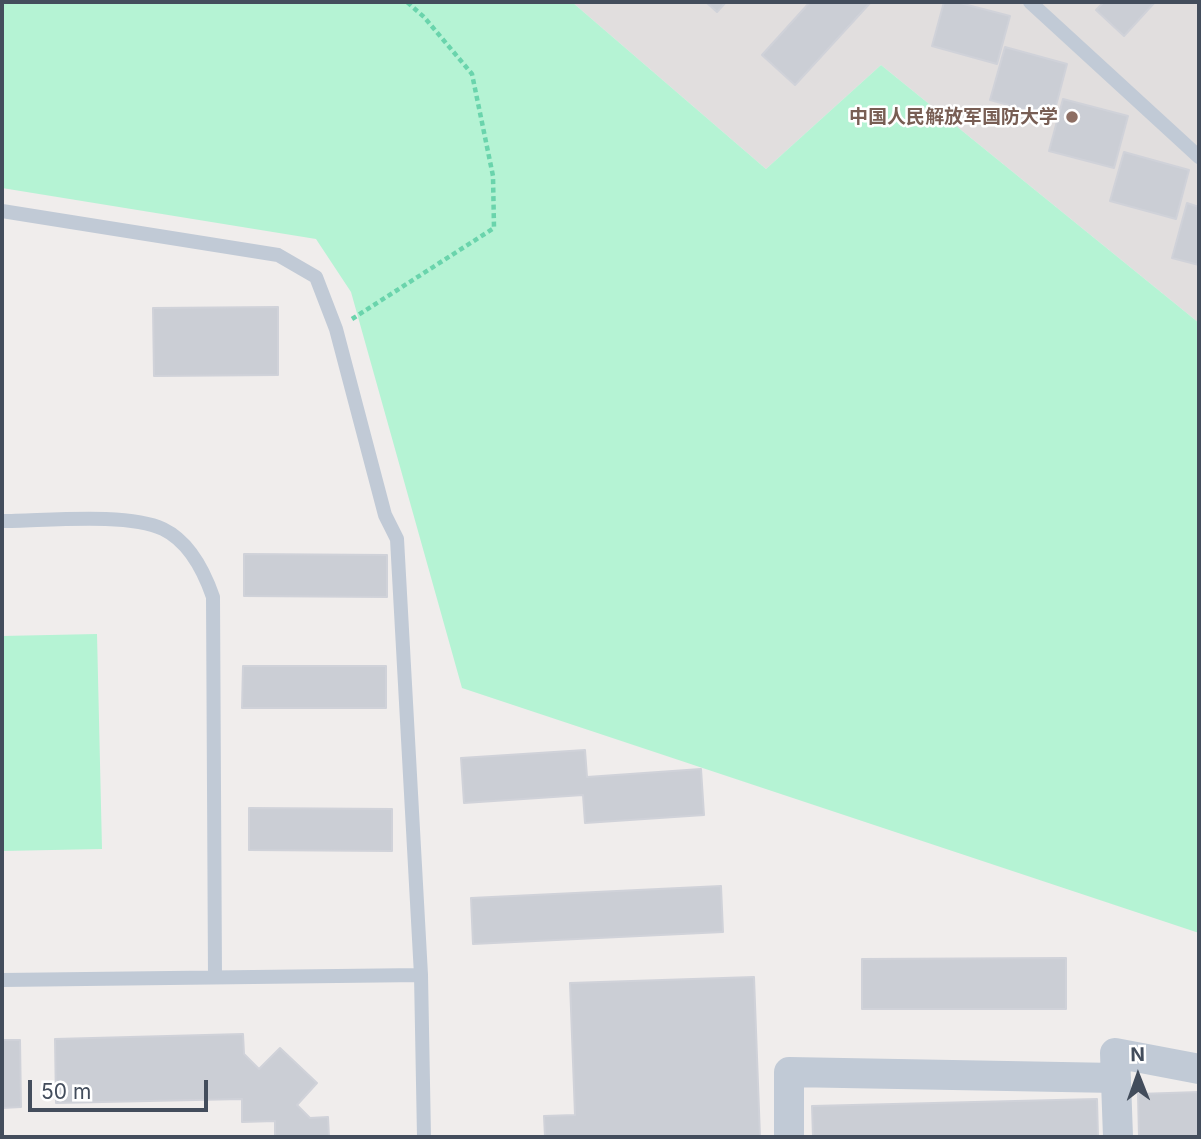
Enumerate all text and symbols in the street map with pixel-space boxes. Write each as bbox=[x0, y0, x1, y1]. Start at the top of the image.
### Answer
place label: 中国人民解放军国防大学 bbox=[849, 106, 1058, 128]
marker: 中国人民解放军国防大学 bbox=[1064, 109, 1080, 125]
north arrow bbox=[1103, 1041, 1173, 1111]
text: N bbox=[1130, 1043, 1145, 1066]
scale bar bbox=[32, 1066, 212, 1110]
text: 50 m bbox=[41, 1079, 91, 1104]

